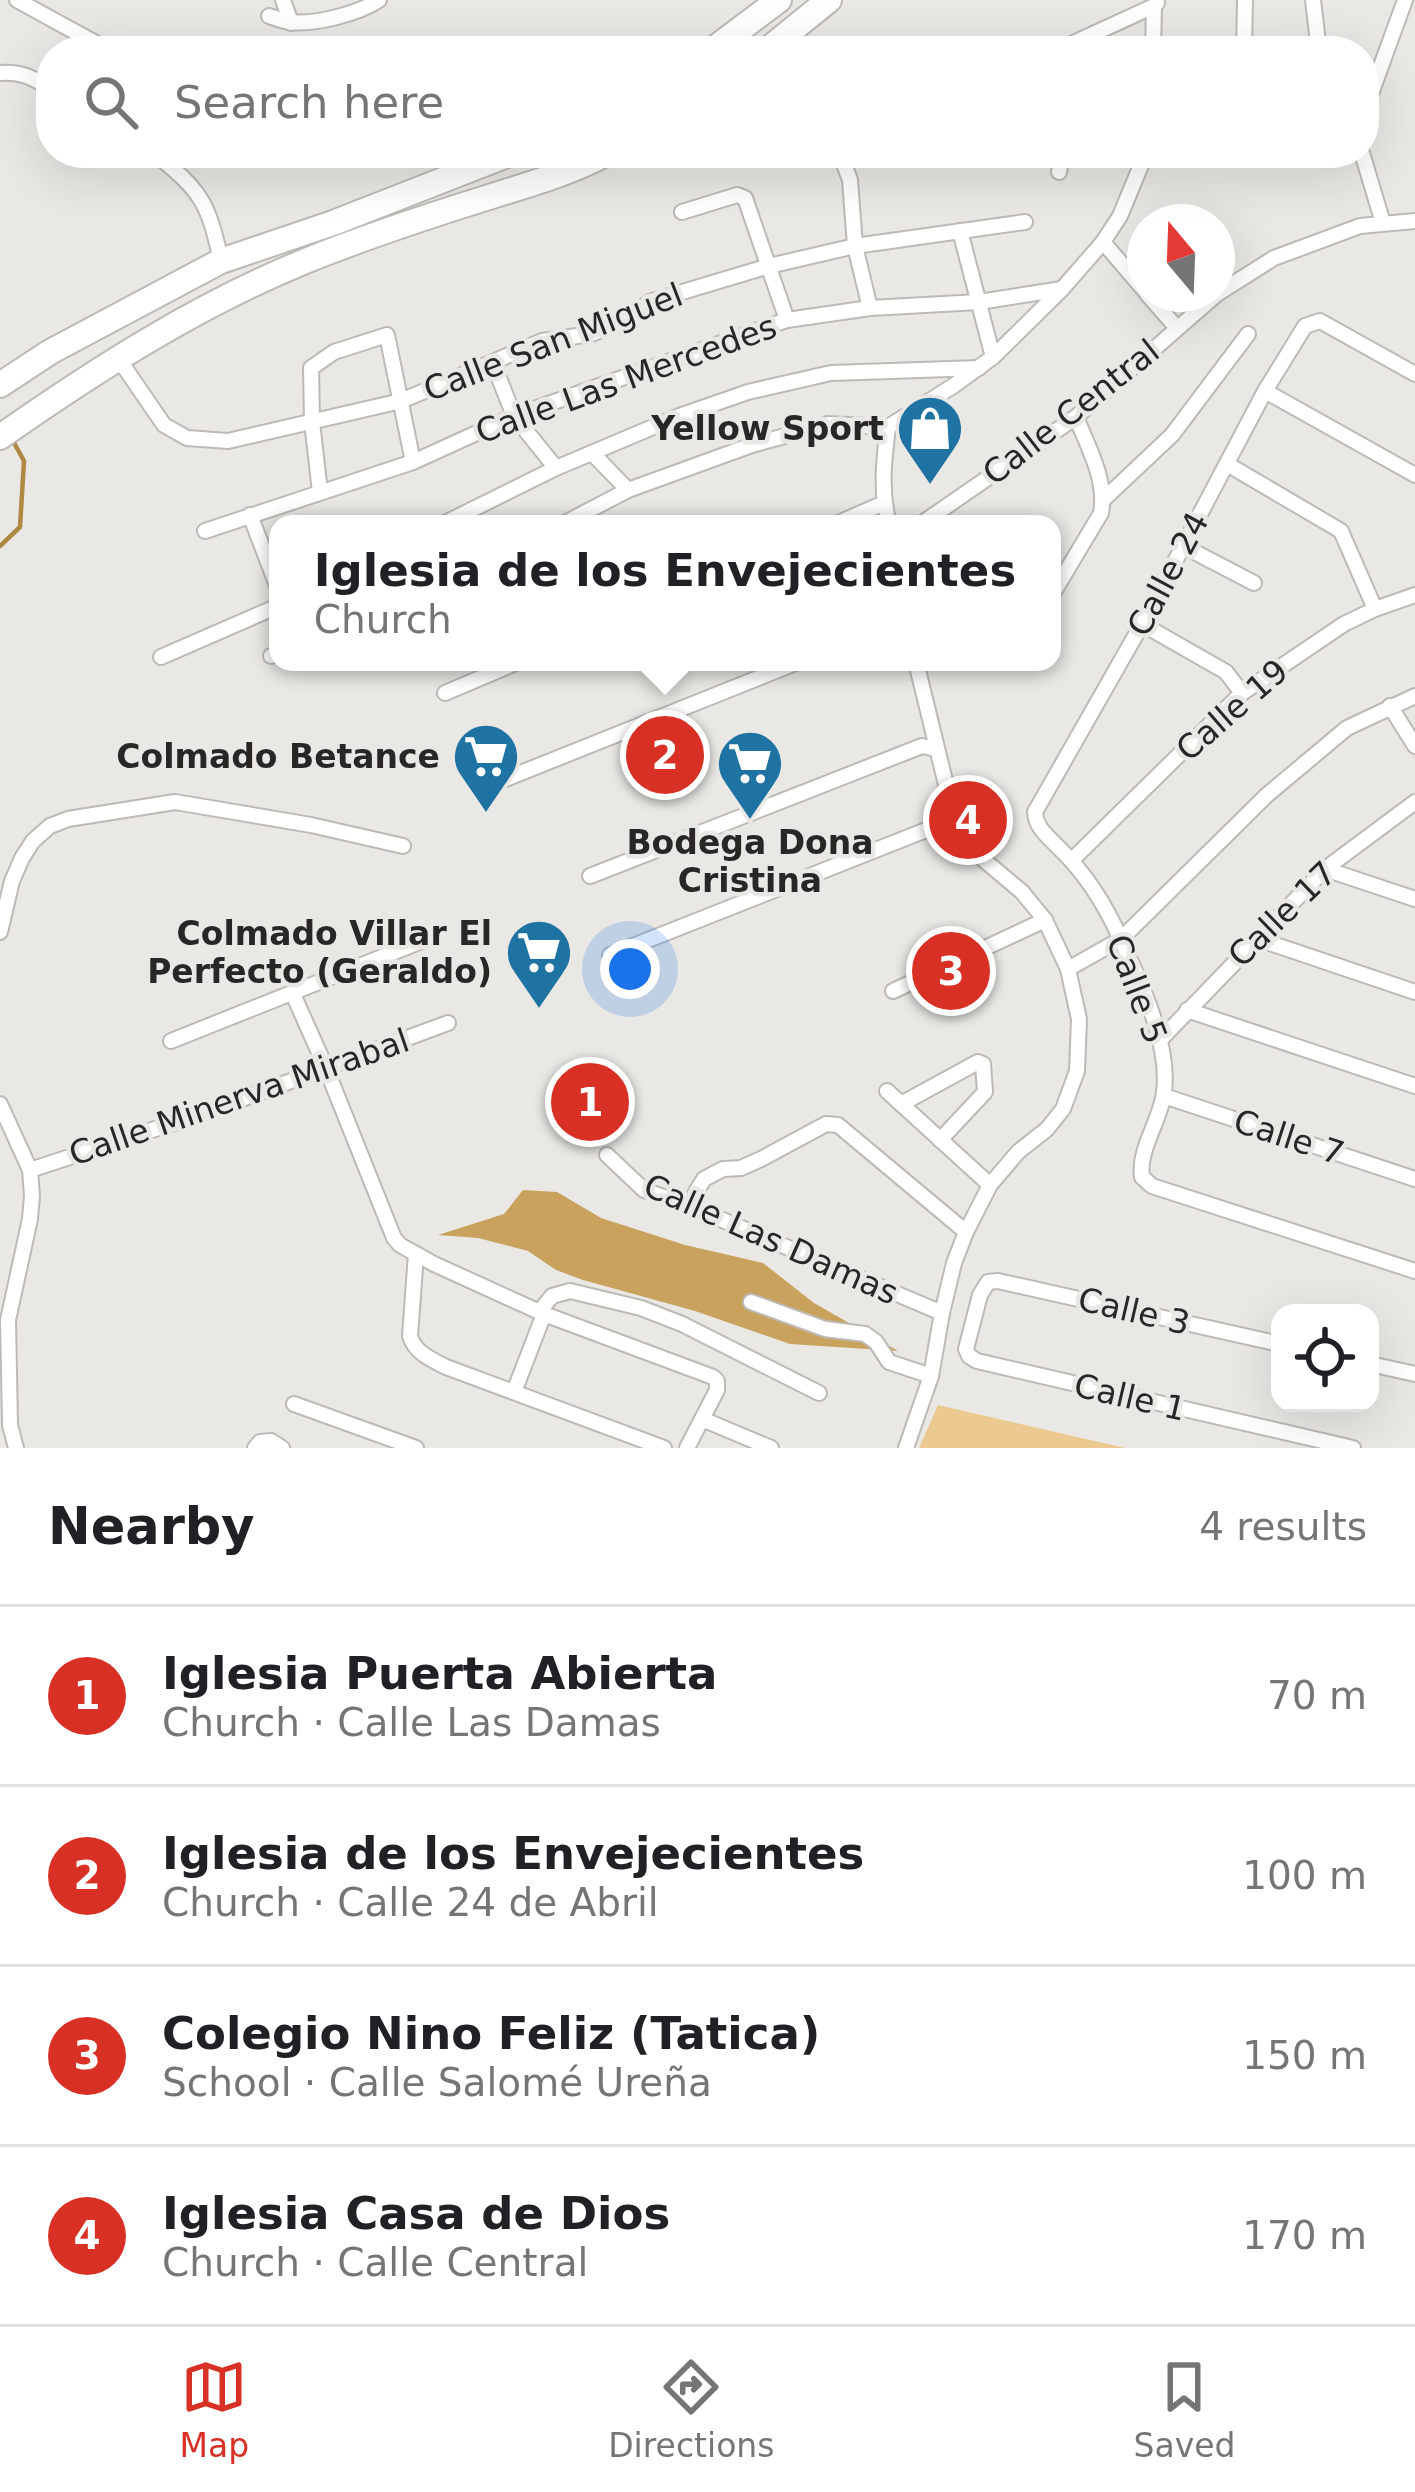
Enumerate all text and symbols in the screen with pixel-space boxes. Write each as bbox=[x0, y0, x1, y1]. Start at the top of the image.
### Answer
search box bbox=[36, 36, 1379, 168]
icon: search bbox=[78, 69, 144, 135]
text: Search here bbox=[174, 76, 444, 129]
north arrow bbox=[1127, 204, 1235, 312]
street label: Calle San Miguel bbox=[418, 275, 688, 409]
street label: Calle Las Mercedes bbox=[470, 306, 782, 452]
street label: Calle Central bbox=[975, 331, 1167, 493]
shop icon: Yellow Sport bbox=[895, 393, 965, 487]
place label: Yellow Sport bbox=[650, 409, 884, 448]
street label: Calle 24 bbox=[1119, 506, 1217, 642]
popup bbox=[269, 515, 1061, 671]
text: Iglesia de los Envejecientes bbox=[314, 544, 1016, 597]
text: Church bbox=[314, 597, 452, 642]
street label: Calle 19 bbox=[1168, 651, 1296, 769]
pin: 2 bbox=[626, 710, 704, 800]
supermarket icon: Colmado Betance bbox=[451, 721, 521, 815]
supermarket icon: Bodega Dona Cristina bbox=[715, 728, 785, 822]
place label: Colmado Betance bbox=[116, 737, 440, 776]
pin: 4 bbox=[929, 775, 1007, 865]
place label: Bodega Dona Cristina bbox=[626, 823, 874, 900]
street label: Calle 17 bbox=[1220, 853, 1344, 975]
place label: Colmado Villar El Perfecto (Geraldo) bbox=[147, 914, 492, 991]
supermarket icon: Colmado Villar El Perfecto (Geraldo) bbox=[504, 917, 574, 1011]
pin: 3 bbox=[912, 926, 990, 1016]
street label: Calle 5 bbox=[1098, 929, 1176, 1049]
your location bbox=[600, 939, 660, 999]
street label: Calle Minerva Mirabal bbox=[64, 1020, 414, 1174]
pin: 1 bbox=[551, 1057, 629, 1147]
street label: Calle 7 bbox=[1229, 1101, 1349, 1173]
street label: Calle Las Damas bbox=[638, 1165, 904, 1313]
street label: Calle 3 bbox=[1074, 1279, 1194, 1343]
map controls bbox=[1271, 1304, 1379, 1412]
button: locate bbox=[1271, 1304, 1379, 1412]
street label: Calle 1 bbox=[1070, 1365, 1190, 1429]
text: Nearby bbox=[48, 1497, 255, 1556]
text: 4 results bbox=[1199, 1504, 1367, 1549]
text: Iglesia Puerta Abierta bbox=[162, 1647, 717, 1700]
text: 1 bbox=[73, 1673, 101, 1718]
text: 70 m bbox=[1267, 1673, 1367, 1718]
text: Church · Calle Las Damas bbox=[162, 1700, 661, 1745]
text: Iglesia de los Envejecientes bbox=[162, 1827, 864, 1880]
text: 2 bbox=[73, 1853, 101, 1898]
text: 100 m bbox=[1242, 1853, 1367, 1898]
text: Church · Calle 24 de Abril bbox=[162, 1880, 659, 1925]
text: Colegio Nino Feliz (Tatica) bbox=[162, 2007, 820, 2060]
text: 3 bbox=[73, 2033, 101, 2078]
text: 150 m bbox=[1242, 2033, 1367, 2078]
text: School · Calle Salomé Ureña bbox=[162, 2060, 712, 2105]
text: Iglesia Casa de Dios bbox=[162, 2187, 670, 2240]
text: 4 bbox=[73, 2213, 101, 2258]
text: 170 m bbox=[1242, 2213, 1367, 2258]
text: Church · Calle Central bbox=[162, 2240, 588, 2285]
tab: Map bbox=[180, 2354, 249, 2465]
tab: Directions bbox=[608, 2354, 774, 2465]
tab: Saved bbox=[1134, 2354, 1235, 2465]

